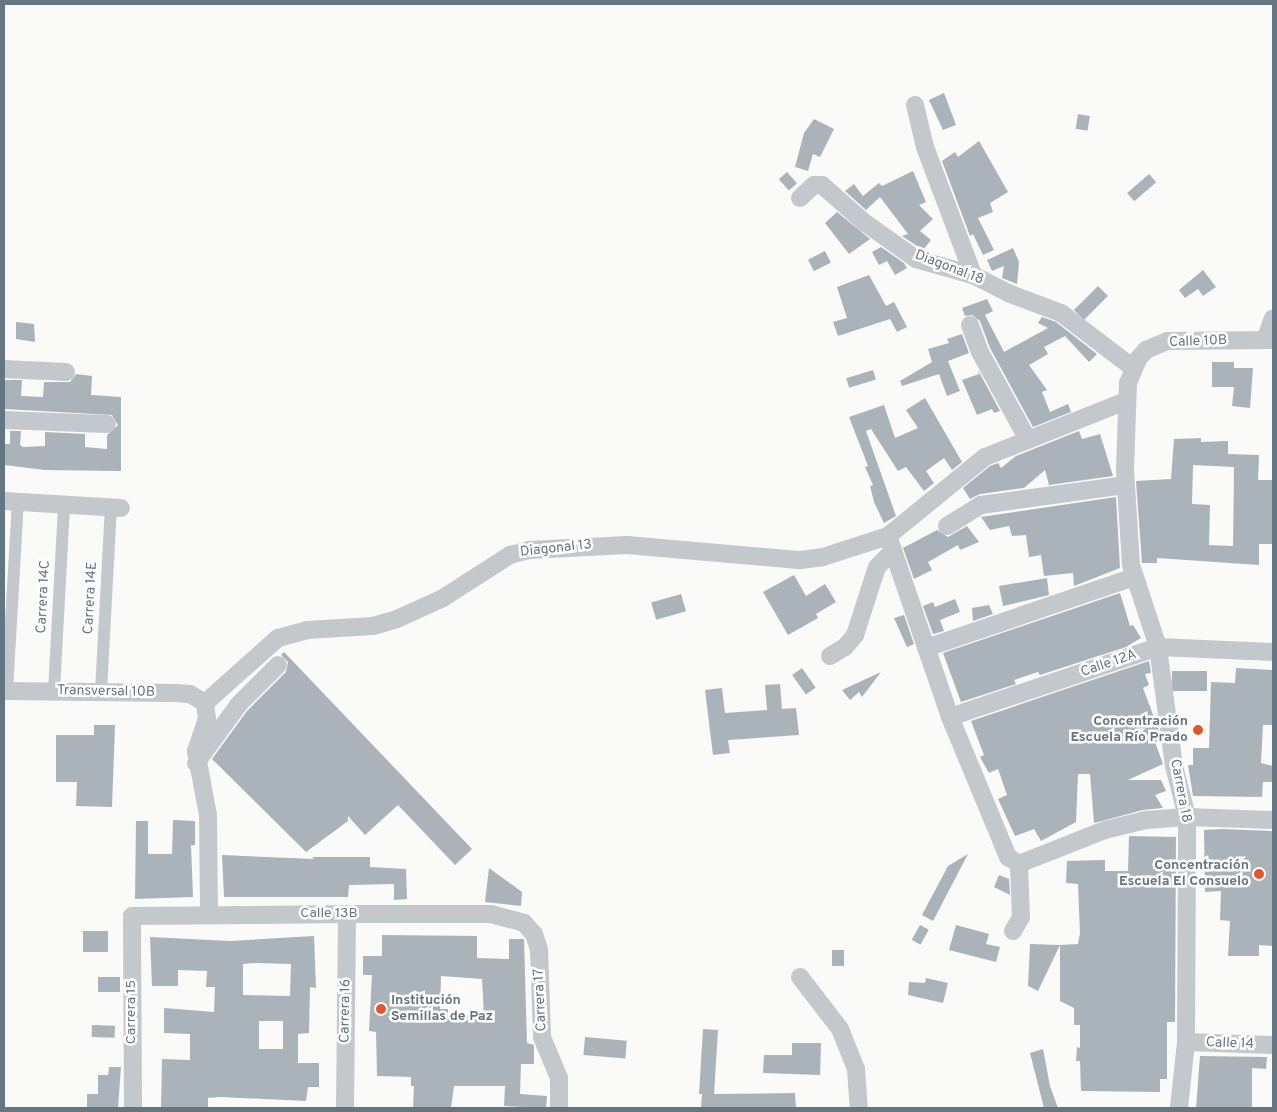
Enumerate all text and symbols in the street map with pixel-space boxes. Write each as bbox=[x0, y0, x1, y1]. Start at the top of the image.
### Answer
street label: Diagonal 18 bbox=[912, 247, 986, 289]
street label: Calle 10B bbox=[1169, 333, 1227, 351]
street label: Diagonal 13 bbox=[519, 537, 593, 561]
street label: Carrera 14C bbox=[34, 560, 54, 634]
street label: Carrera 14E bbox=[81, 561, 101, 635]
street label: Calle 12A bbox=[1079, 647, 1139, 681]
street label: Transversal 10B bbox=[57, 683, 155, 701]
place label: Concentración Escuela Río Prado bbox=[1070, 714, 1188, 746]
marker: Concentración Escuela Río Prado bbox=[1192, 724, 1204, 736]
street label: Carrera 18 bbox=[1166, 758, 1194, 824]
place label: Concentración Escuela El Consuelo bbox=[1119, 858, 1249, 890]
marker: Concentración Escuela El Consuelo bbox=[1253, 868, 1265, 880]
street label: Calle 13B bbox=[300, 906, 358, 922]
street label: Carrera 17 bbox=[531, 968, 551, 1032]
street label: Carrera 16 bbox=[337, 979, 355, 1043]
street label: Carrera 15 bbox=[124, 980, 140, 1044]
place label: Institución Semillas de Paz bbox=[391, 993, 493, 1026]
marker: Institución Semillas de Paz bbox=[375, 1003, 387, 1015]
street label: Calle 14 bbox=[1206, 1035, 1254, 1053]

